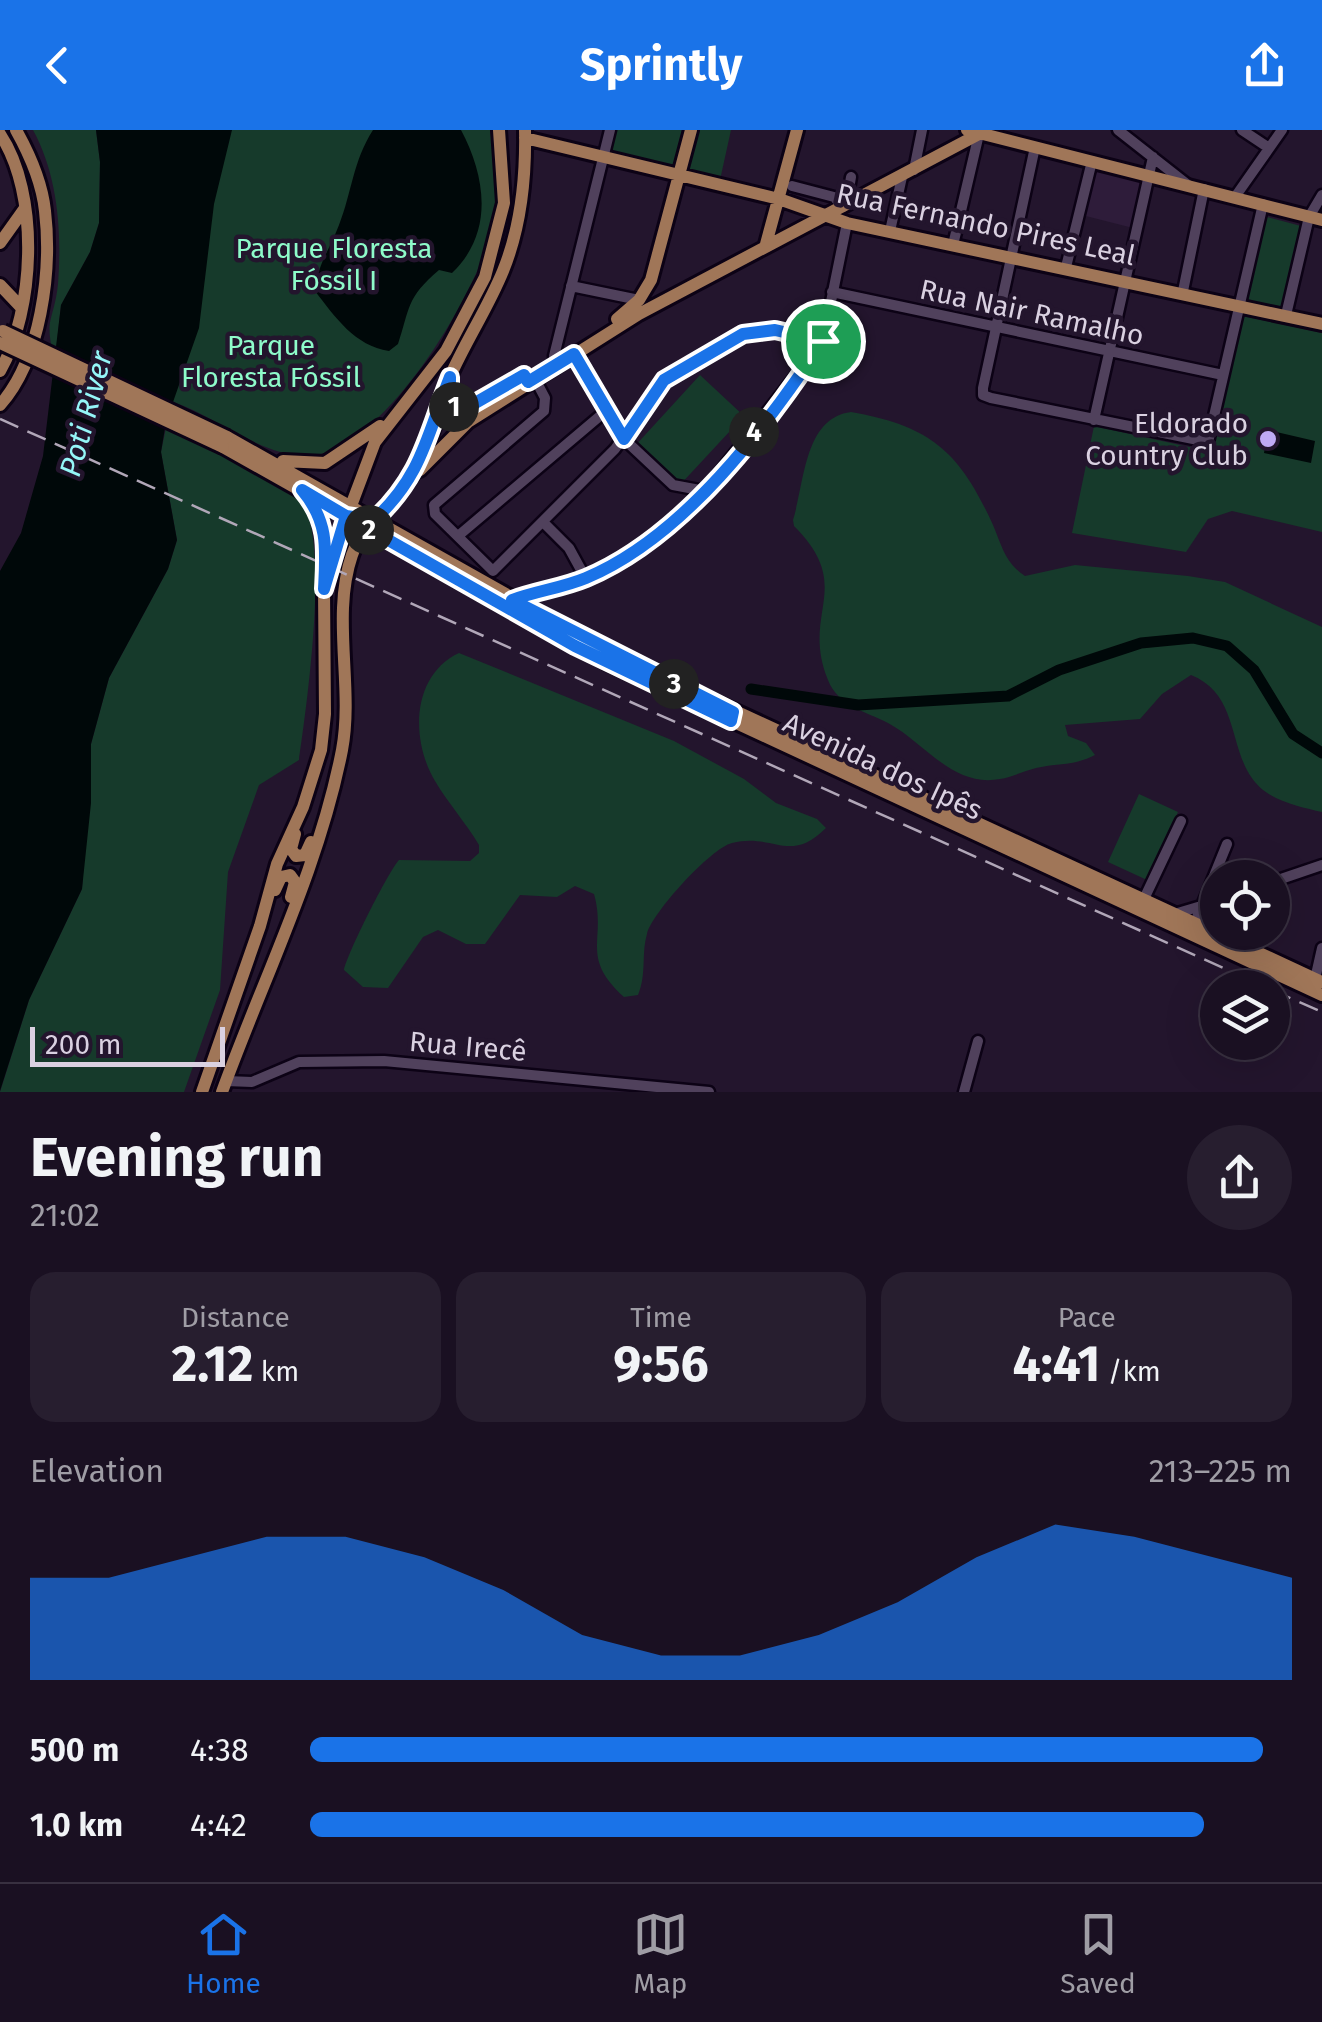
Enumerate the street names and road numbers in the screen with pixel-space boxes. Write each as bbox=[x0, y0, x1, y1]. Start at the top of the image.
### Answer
street label: Rua Fernando Pires Leal bbox=[834, 177, 1138, 272]
street label: Rua Nair Ramalho bbox=[917, 273, 1147, 352]
street label: Avenida dos Ipês bbox=[778, 706, 987, 827]
street label: Rua Irecê bbox=[408, 1025, 528, 1068]

